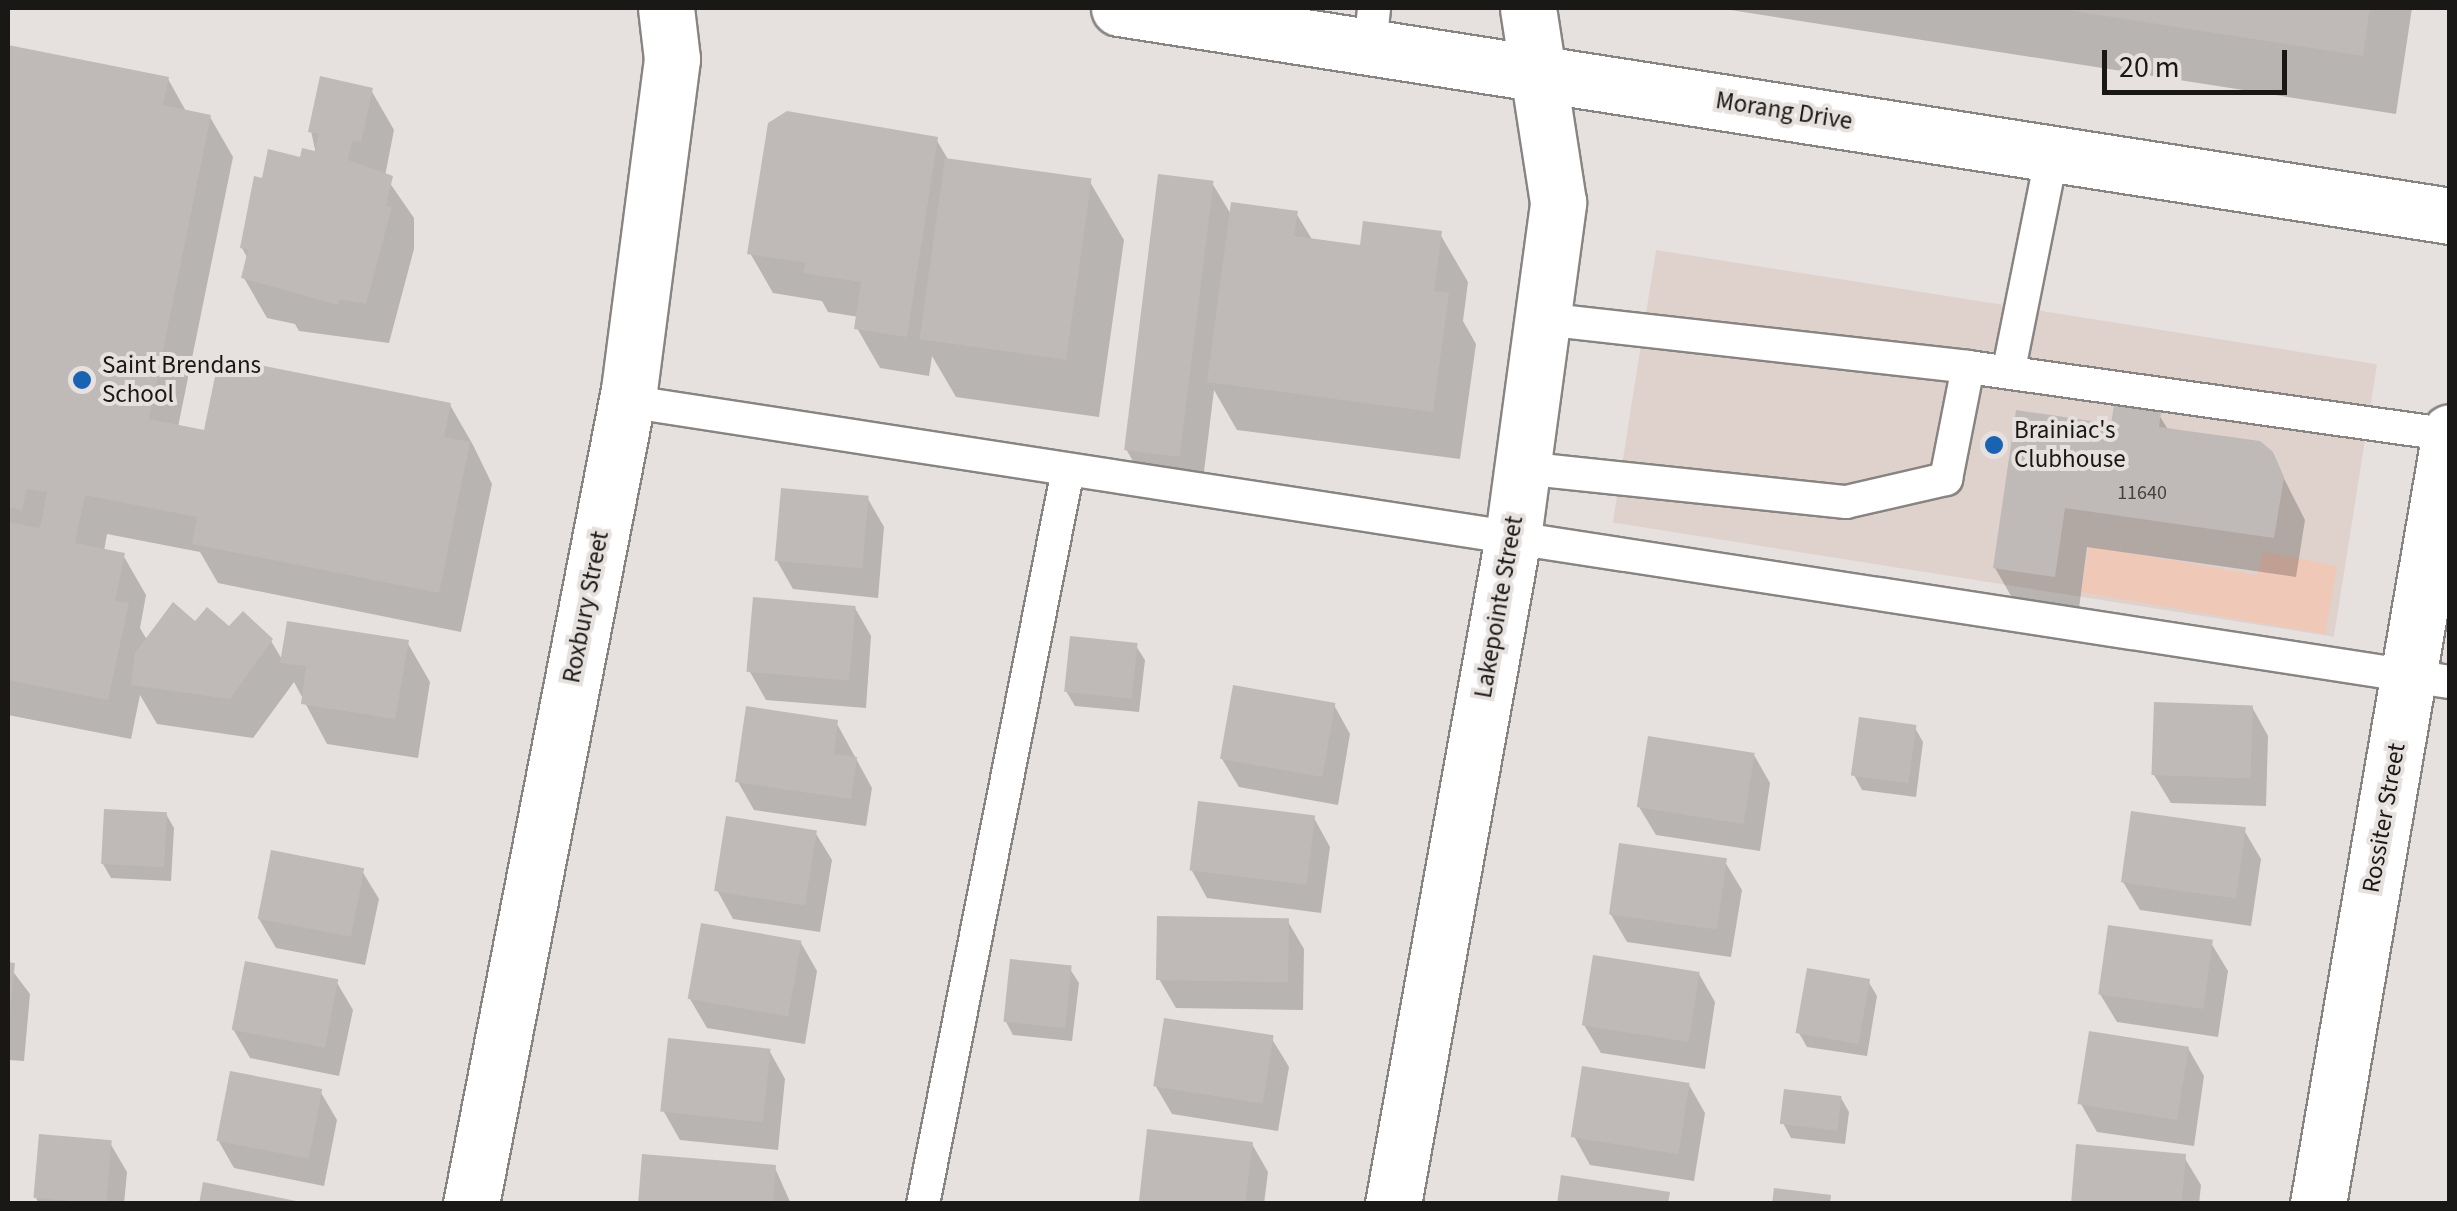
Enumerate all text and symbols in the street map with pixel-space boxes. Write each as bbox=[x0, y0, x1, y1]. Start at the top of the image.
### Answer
scale bar bbox=[2107, 30, 2292, 92]
text: 20 m bbox=[2119, 46, 2180, 89]
street label: Morang Drive bbox=[1714, 85, 1854, 137]
place label: Saint Brendans School bbox=[102, 351, 261, 410]
marker: Saint Brendans School bbox=[71, 369, 93, 391]
place label: Brainiac's Clubhouse bbox=[2014, 416, 2126, 475]
marker: Brainiac's Clubhouse bbox=[1983, 434, 2005, 456]
house number: 11640 bbox=[2117, 481, 2167, 505]
street label: Lakepointe Street bbox=[1468, 514, 1530, 700]
street label: Roxbury Street bbox=[557, 528, 615, 686]
street label: Rossiter Street bbox=[2356, 741, 2412, 895]

